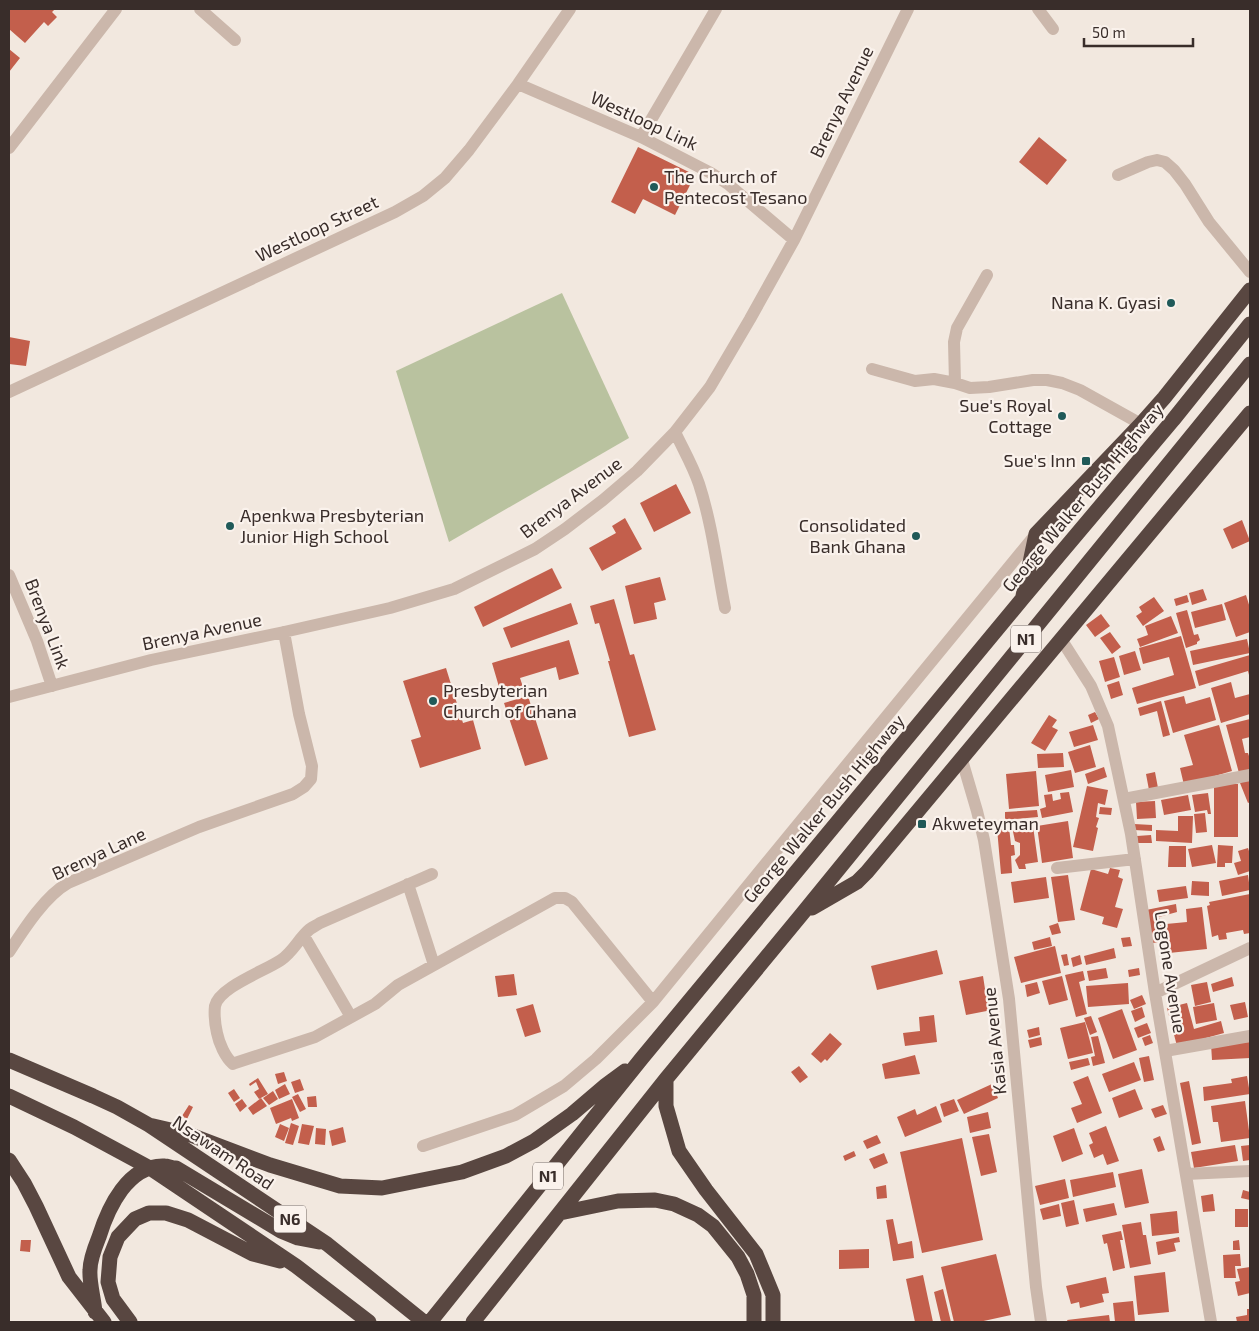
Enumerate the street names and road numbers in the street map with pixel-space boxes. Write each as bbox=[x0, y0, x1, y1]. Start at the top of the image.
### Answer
street label: Brenya Avenue bbox=[805, 42, 878, 161]
street label: Westloop Link bbox=[587, 86, 702, 155]
street label: Westloop Street bbox=[252, 190, 381, 266]
street label: George Walker Bush Highway bbox=[997, 398, 1168, 596]
street label: Brenya Avenue bbox=[515, 452, 626, 543]
street label: Brenya Link bbox=[21, 575, 75, 672]
street label: Brenya Avenue bbox=[140, 608, 263, 654]
road number: N1 bbox=[1011, 626, 1041, 652]
street label: George Walker Bush Highway bbox=[738, 709, 909, 907]
street label: Brenya Lane bbox=[48, 822, 149, 884]
street label: Logone Avenue bbox=[1150, 909, 1192, 1035]
street label: Kasia Avenue bbox=[977, 986, 1011, 1096]
street label: Nsawam Road bbox=[169, 1110, 278, 1194]
road number: N1 bbox=[533, 1162, 563, 1190]
road number: N6 bbox=[274, 1206, 306, 1232]

